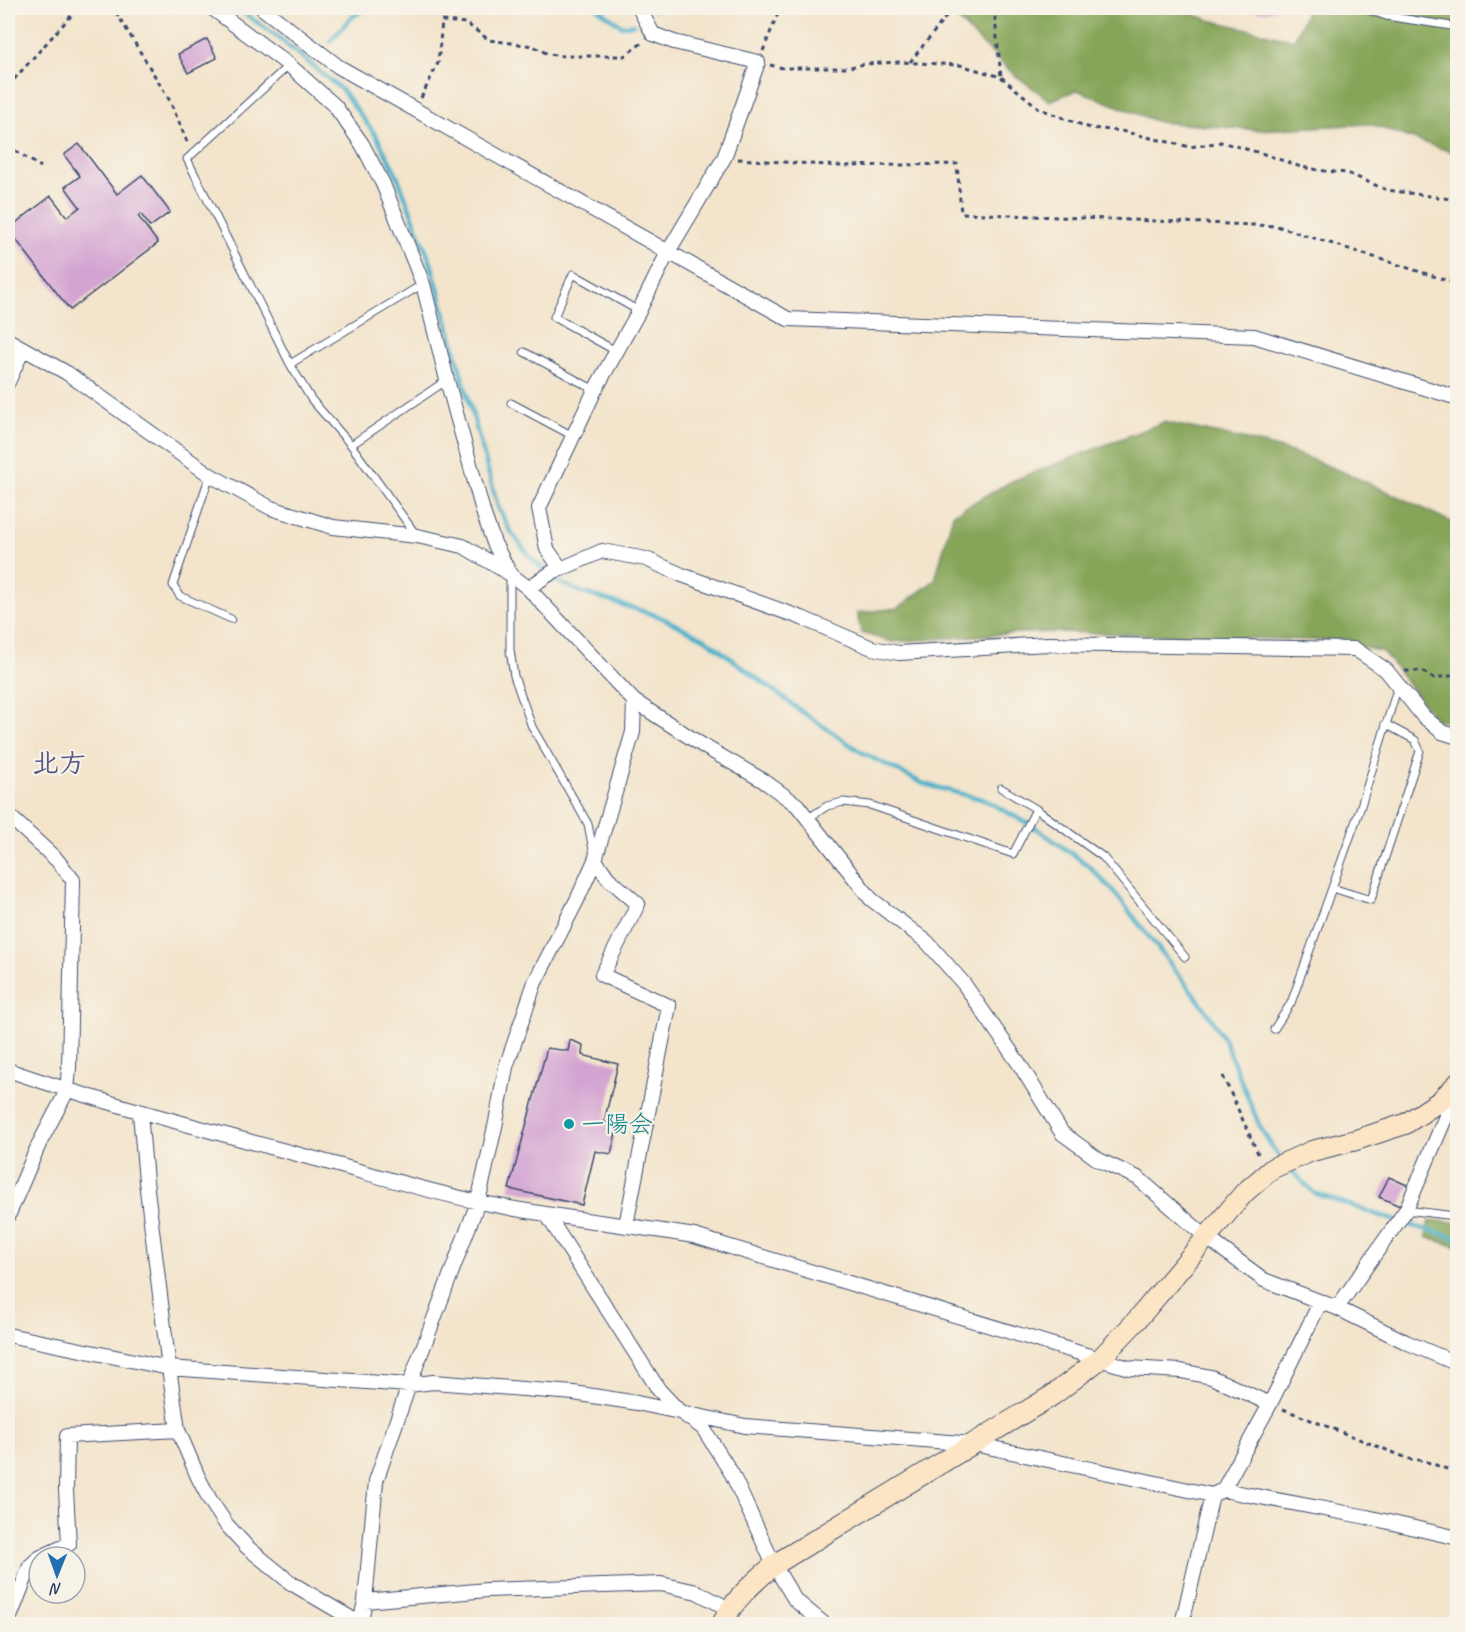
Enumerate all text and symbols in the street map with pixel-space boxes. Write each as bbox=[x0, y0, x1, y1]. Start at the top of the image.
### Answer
district label: 北方 bbox=[32, 746, 86, 780]
place label: 一陽会 bbox=[581, 1109, 653, 1139]
marker: 一陽会 bbox=[562, 1117, 576, 1131]
north arrow bbox=[27, 1545, 87, 1605]
text: N bbox=[49, 1579, 62, 1599]

